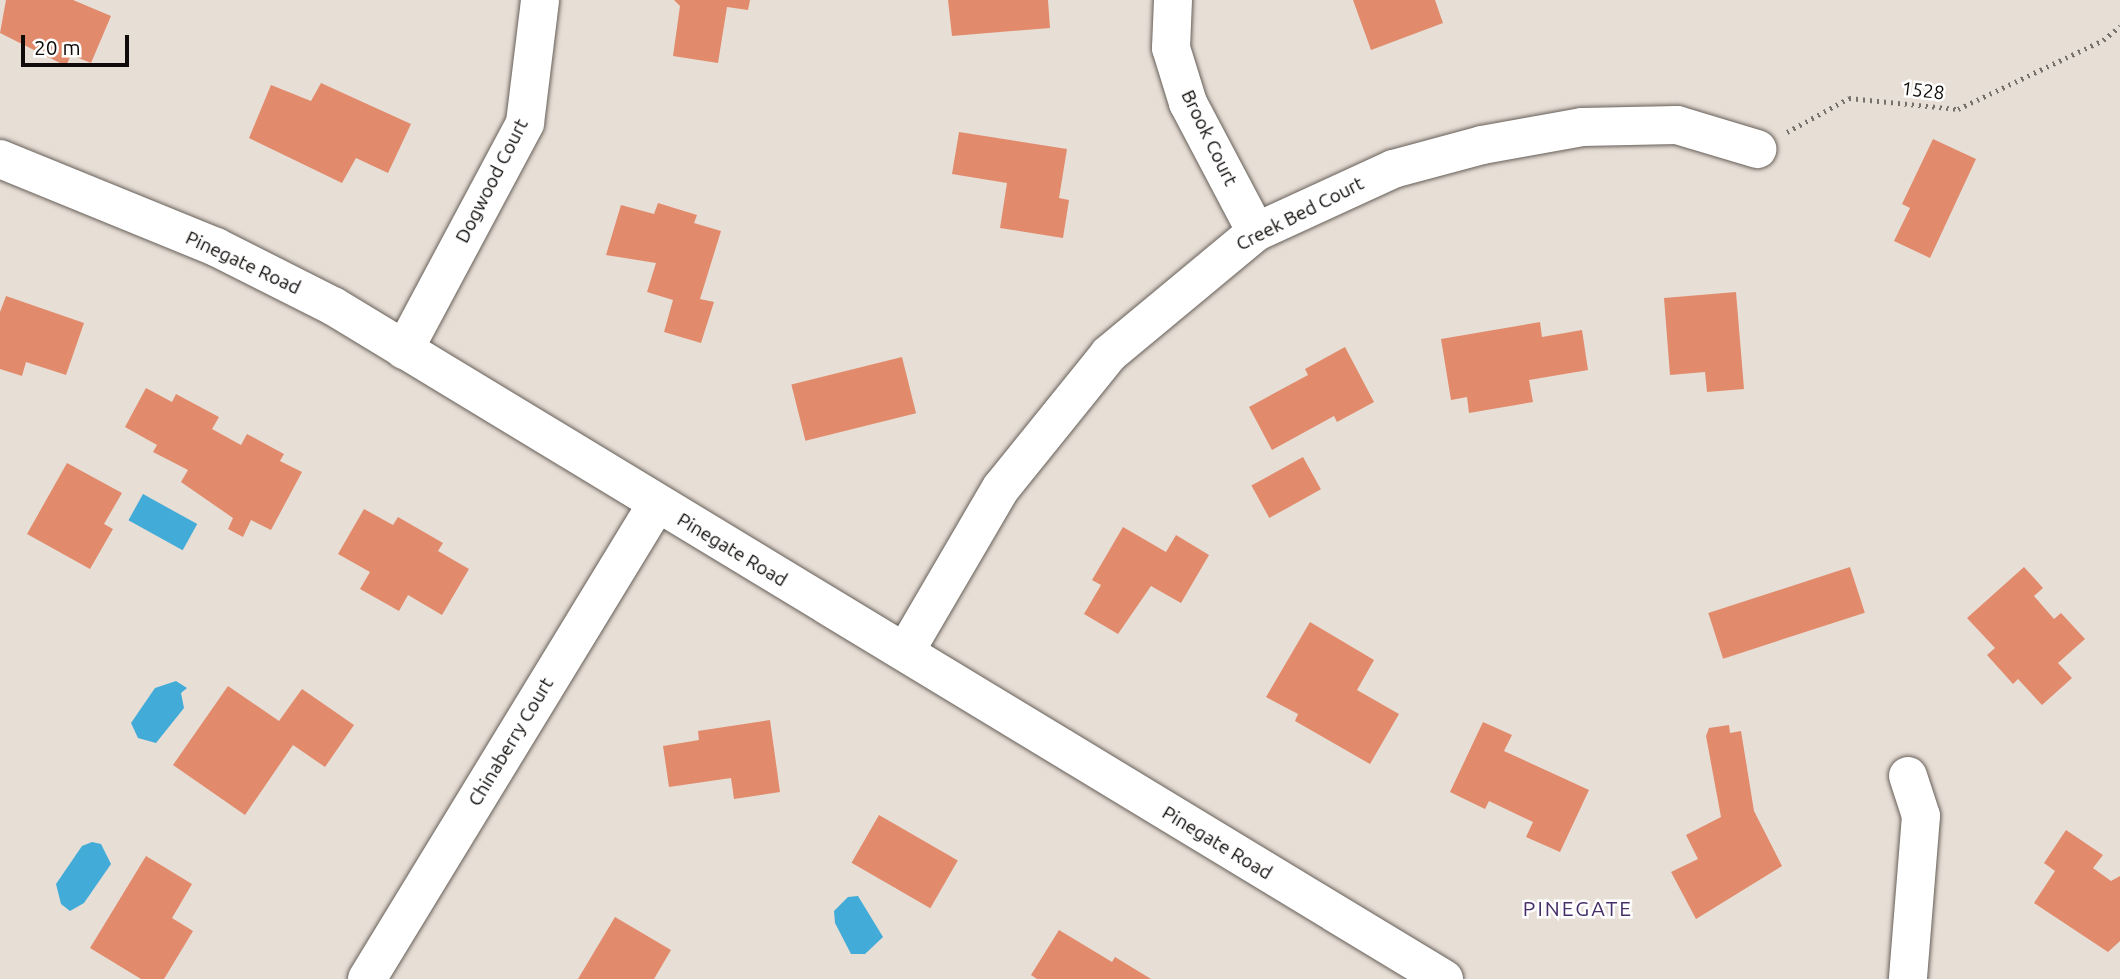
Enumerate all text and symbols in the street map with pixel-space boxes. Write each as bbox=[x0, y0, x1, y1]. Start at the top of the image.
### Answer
scale bar bbox=[24, 21, 133, 65]
text: 20 m bbox=[34, 35, 81, 59]
street label: 1528 bbox=[1900, 77, 1946, 105]
street label: Brook Court bbox=[1176, 86, 1242, 190]
street label: Dogwood Court bbox=[451, 115, 533, 247]
street label: Creek Bed Court bbox=[1232, 172, 1368, 256]
street label: Pinegate Road bbox=[182, 226, 304, 300]
street label: Pinegate Road bbox=[673, 508, 791, 592]
street label: Chinaberry Court bbox=[464, 674, 558, 810]
street label: Pinegate Road bbox=[1158, 801, 1276, 885]
district label: PINEGATE bbox=[1524, 895, 1632, 921]

